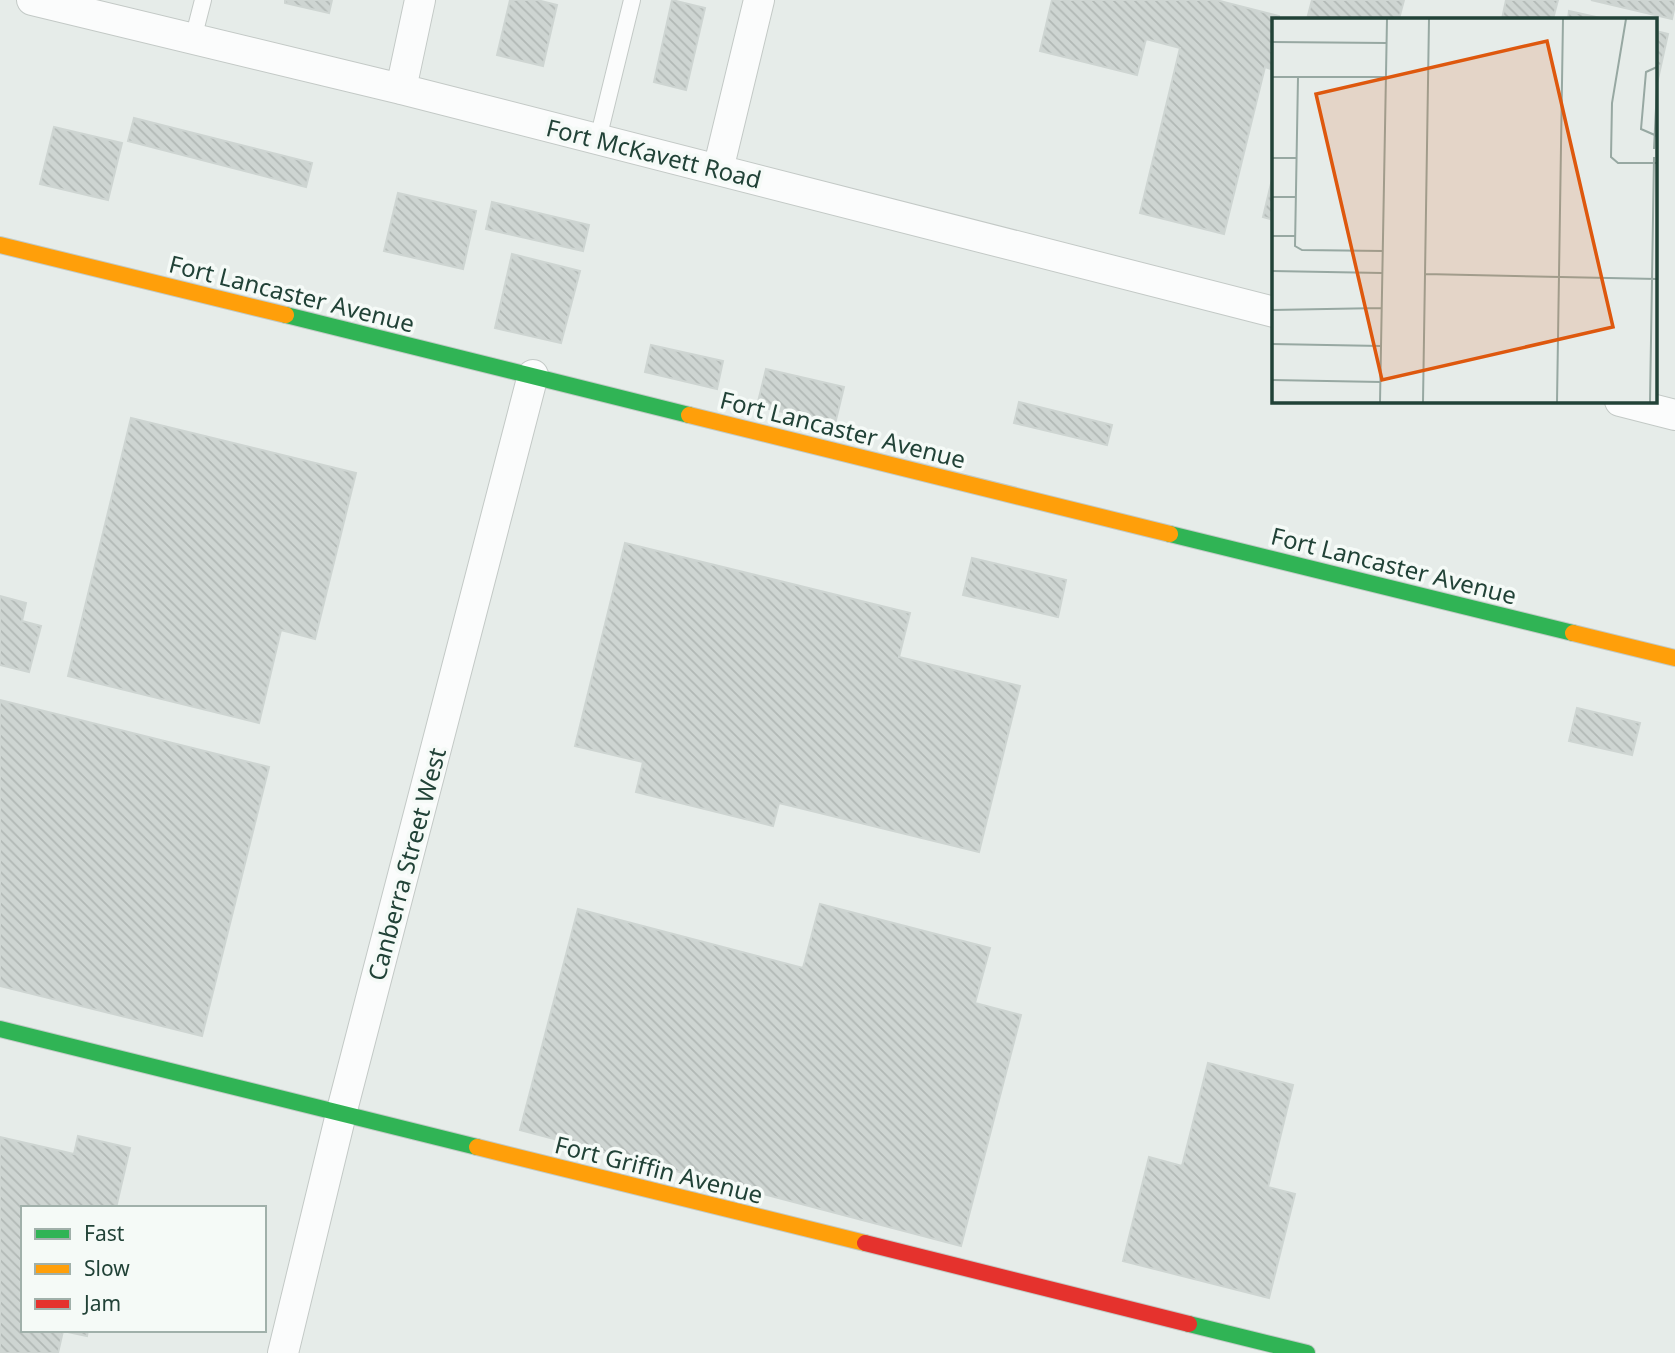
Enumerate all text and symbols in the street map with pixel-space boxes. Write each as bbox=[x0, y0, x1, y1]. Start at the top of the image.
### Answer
inset map bbox=[1272, 18, 1658, 402]
street label: Fort McKavett Road bbox=[543, 110, 765, 196]
street label: Fort Lancaster Avenue bbox=[166, 247, 418, 339]
street label: Fort Lancaster Avenue bbox=[717, 383, 969, 475]
street label: Fort Lancaster Avenue bbox=[1268, 519, 1520, 611]
street label: Canberra Street West bbox=[359, 744, 453, 984]
street label: Fort Griffin Avenue bbox=[551, 1127, 767, 1211]
legend bbox=[21, 1206, 266, 1332]
text: Fast bbox=[84, 1219, 125, 1247]
text: Slow bbox=[84, 1254, 130, 1282]
text: Jam bbox=[82, 1289, 121, 1317]

